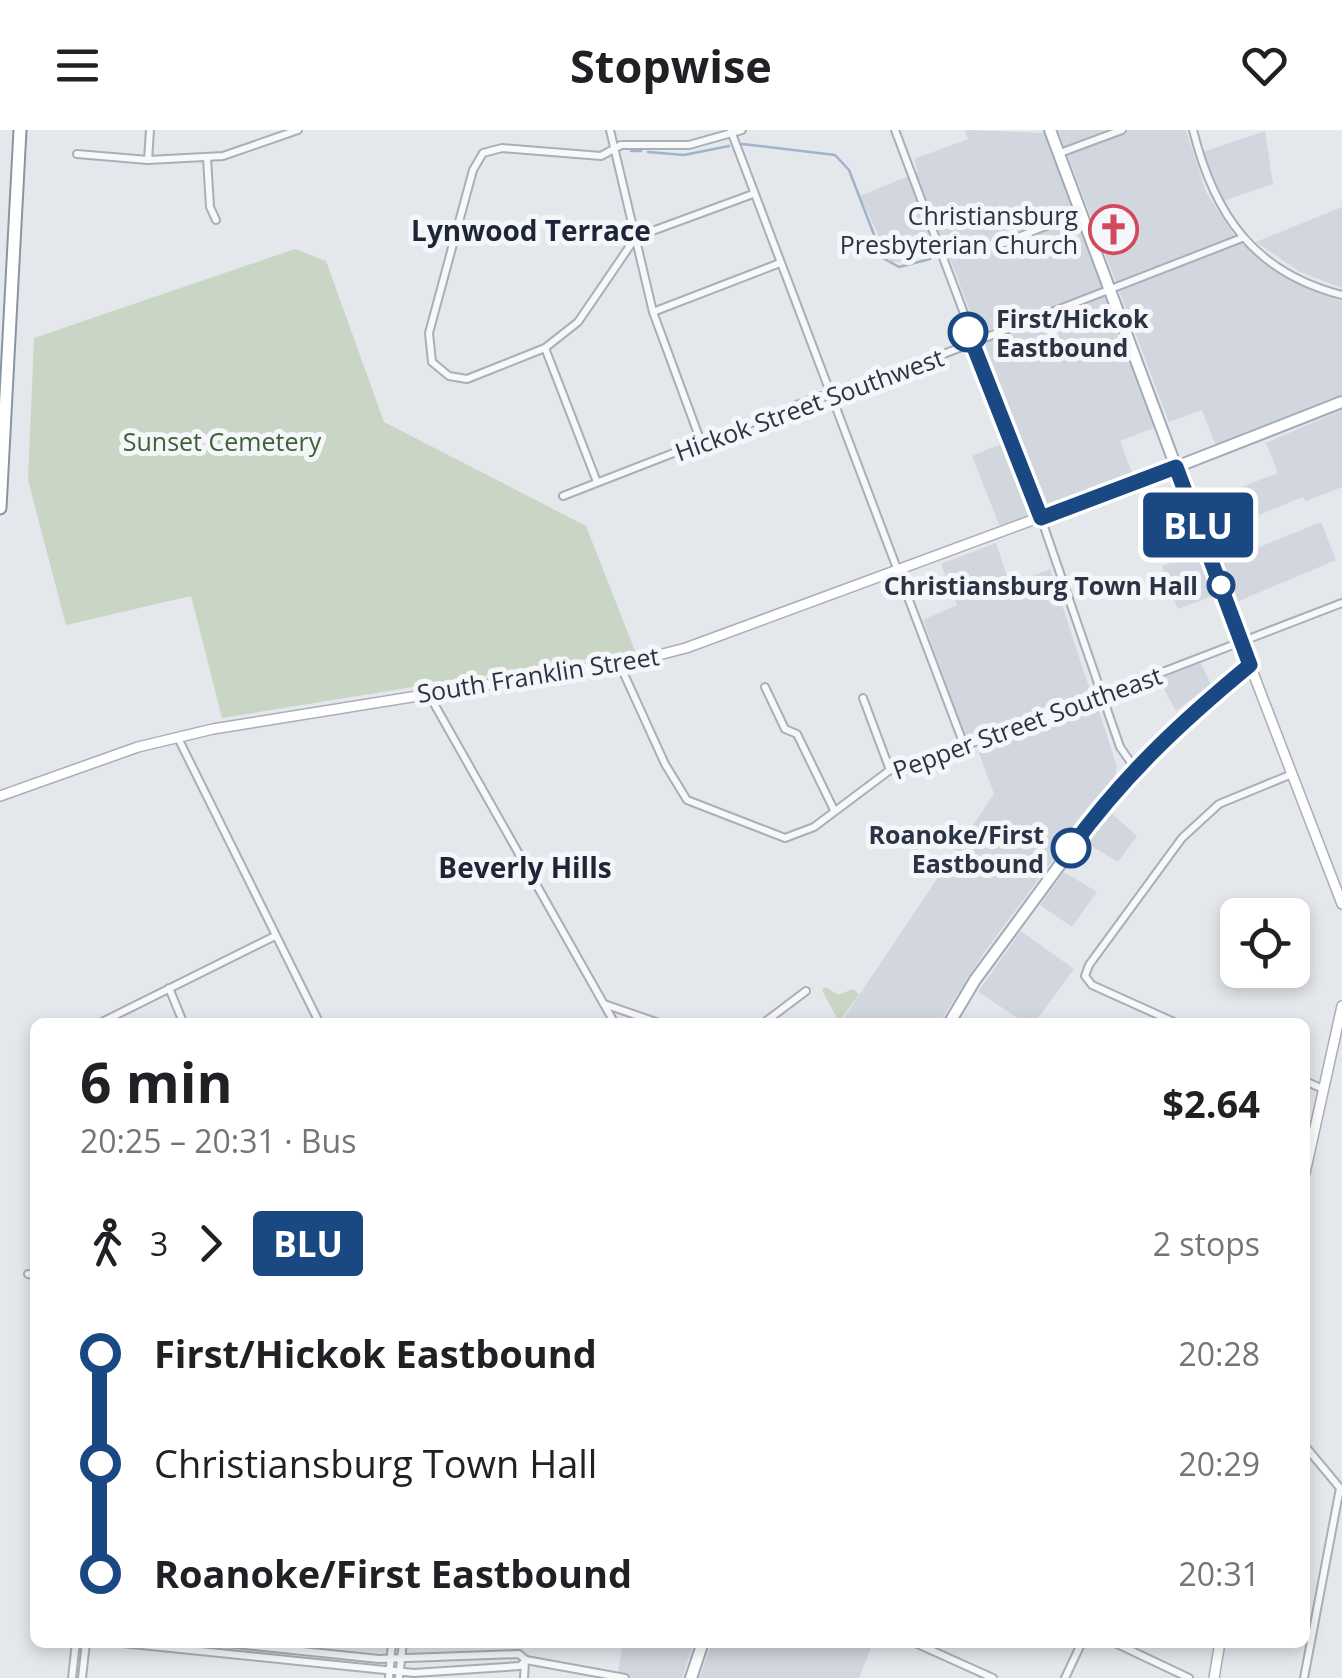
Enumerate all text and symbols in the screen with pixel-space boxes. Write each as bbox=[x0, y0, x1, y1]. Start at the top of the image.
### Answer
text: Stopwise bbox=[570, 35, 772, 96]
icon: menu bbox=[50, 38, 105, 93]
icon: heart bbox=[1237, 38, 1292, 93]
place label: Christiansburg Presbyterian Church bbox=[840, 198, 1078, 261]
church icon: Christiansburg Presbyterian Church bbox=[1087, 203, 1139, 255]
district label: Lynwood Terrace bbox=[411, 211, 651, 249]
place label: First/Hickok Eastbound bbox=[996, 301, 1149, 364]
marker: First/Hickok Eastbound bbox=[949, 313, 987, 351]
street label: Hickok Street Southwest bbox=[670, 340, 948, 468]
park label: Sunset Cemetery bbox=[123, 424, 322, 458]
line badge: BLU bbox=[1140, 492, 1256, 558]
text: BLU bbox=[1163, 502, 1233, 549]
place label: Christiansburg Town Hall bbox=[884, 568, 1198, 602]
marker: Christiansburg Town Hall bbox=[1208, 572, 1234, 598]
street label: South Franklin Street bbox=[415, 638, 662, 710]
street label: Pepper Street Southeast bbox=[888, 657, 1166, 787]
place label: Roanoke/First Eastbound bbox=[868, 817, 1044, 880]
marker: Roanoke/First Eastbound bbox=[1052, 829, 1090, 867]
district label: Beverly Hills bbox=[438, 848, 612, 886]
map controls bbox=[1220, 898, 1310, 988]
button: locate bbox=[1220, 898, 1310, 988]
text: 6 min bbox=[80, 1044, 233, 1119]
text: $2.64 bbox=[1162, 1077, 1260, 1129]
text: 20:25 – 20:31 · Bus bbox=[80, 1119, 356, 1162]
icon: walk bbox=[80, 1216, 135, 1271]
icon: forward bbox=[183, 1216, 238, 1271]
text: BLU bbox=[273, 1220, 343, 1267]
text: 3 bbox=[150, 1222, 168, 1265]
text: 2 stops bbox=[1153, 1222, 1260, 1265]
text: First/Hickok Eastbound bbox=[154, 1327, 597, 1379]
text: 20:28 bbox=[1178, 1332, 1260, 1375]
text: Christiansburg Town Hall bbox=[154, 1437, 597, 1489]
text: 20:29 bbox=[1178, 1442, 1260, 1485]
text: Roanoke/First Eastbound bbox=[154, 1547, 632, 1599]
text: 20:31 bbox=[1178, 1552, 1260, 1595]

